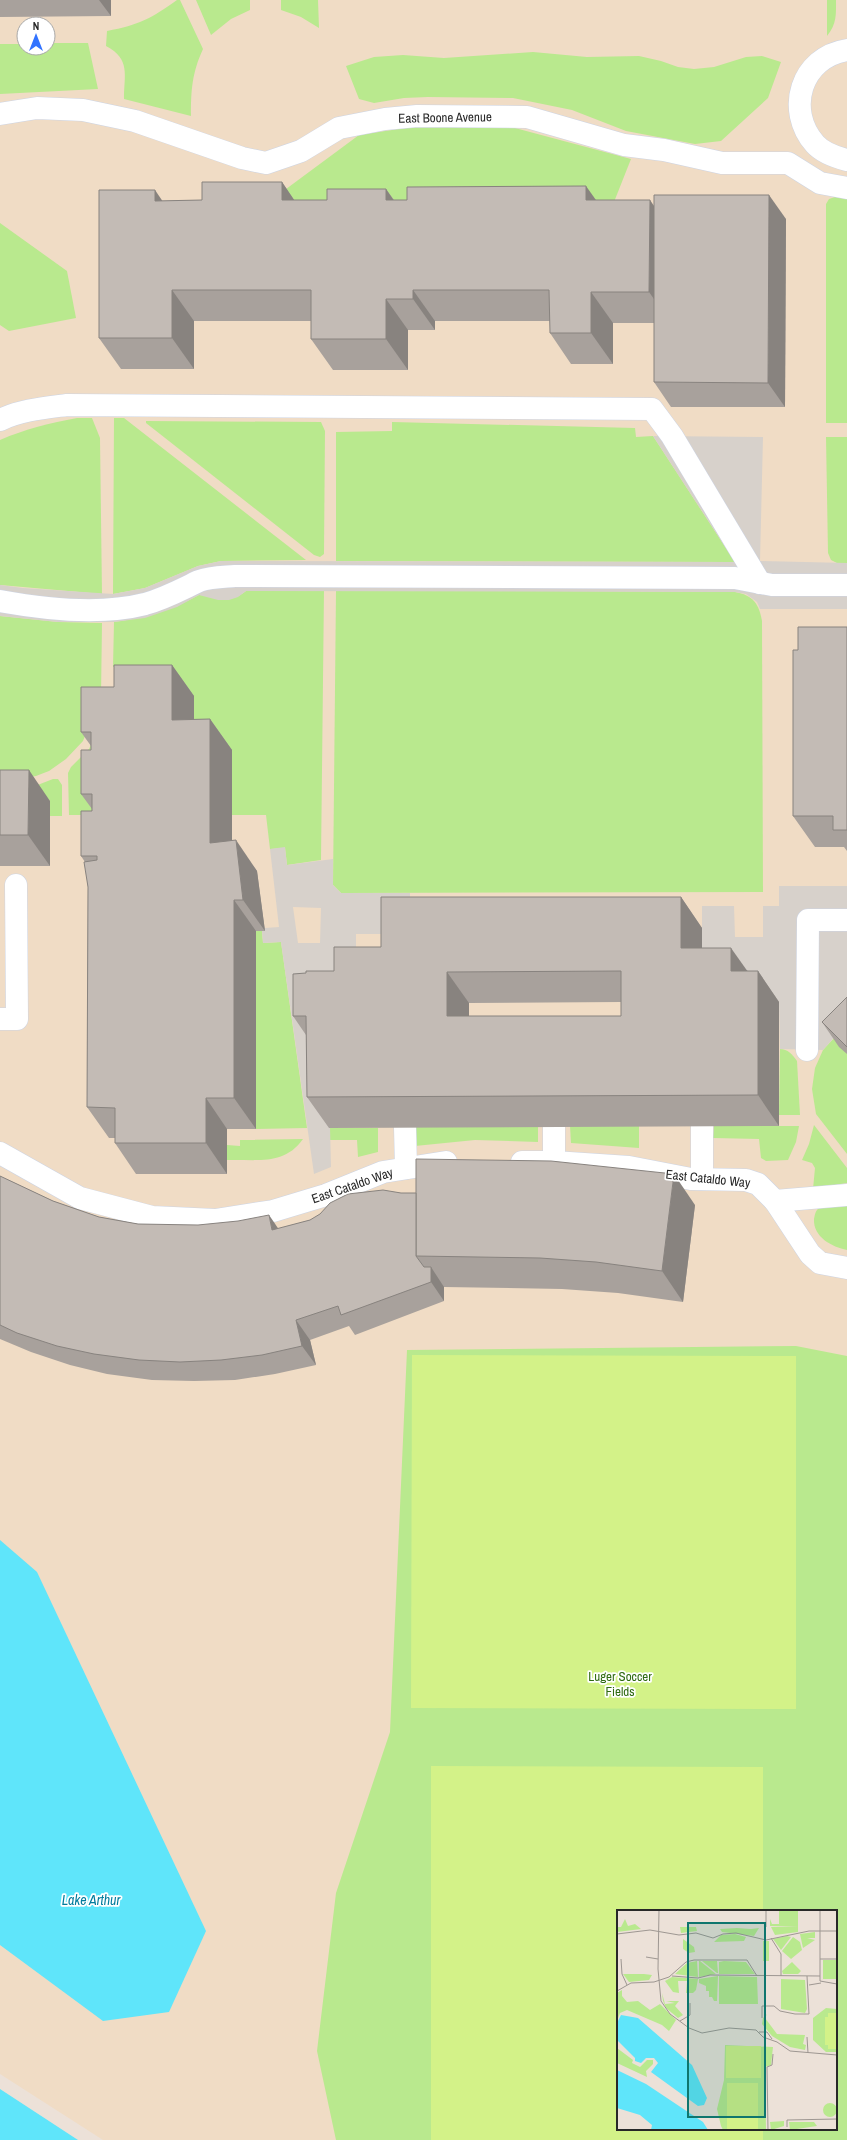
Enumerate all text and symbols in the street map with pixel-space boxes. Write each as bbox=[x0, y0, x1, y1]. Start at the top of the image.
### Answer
north arrow bbox=[16, 16, 56, 56]
text: N bbox=[33, 19, 39, 33]
street label: East Boone Avenue bbox=[398, 108, 492, 127]
street label: East Cataldo Way bbox=[309, 1163, 396, 1207]
street label: East Cataldo Way bbox=[665, 1166, 752, 1191]
park label: Luger Soccer Fields bbox=[588, 1668, 652, 1700]
water label: Lake Arthur bbox=[62, 1891, 121, 1909]
inset map bbox=[617, 1910, 837, 2130]

